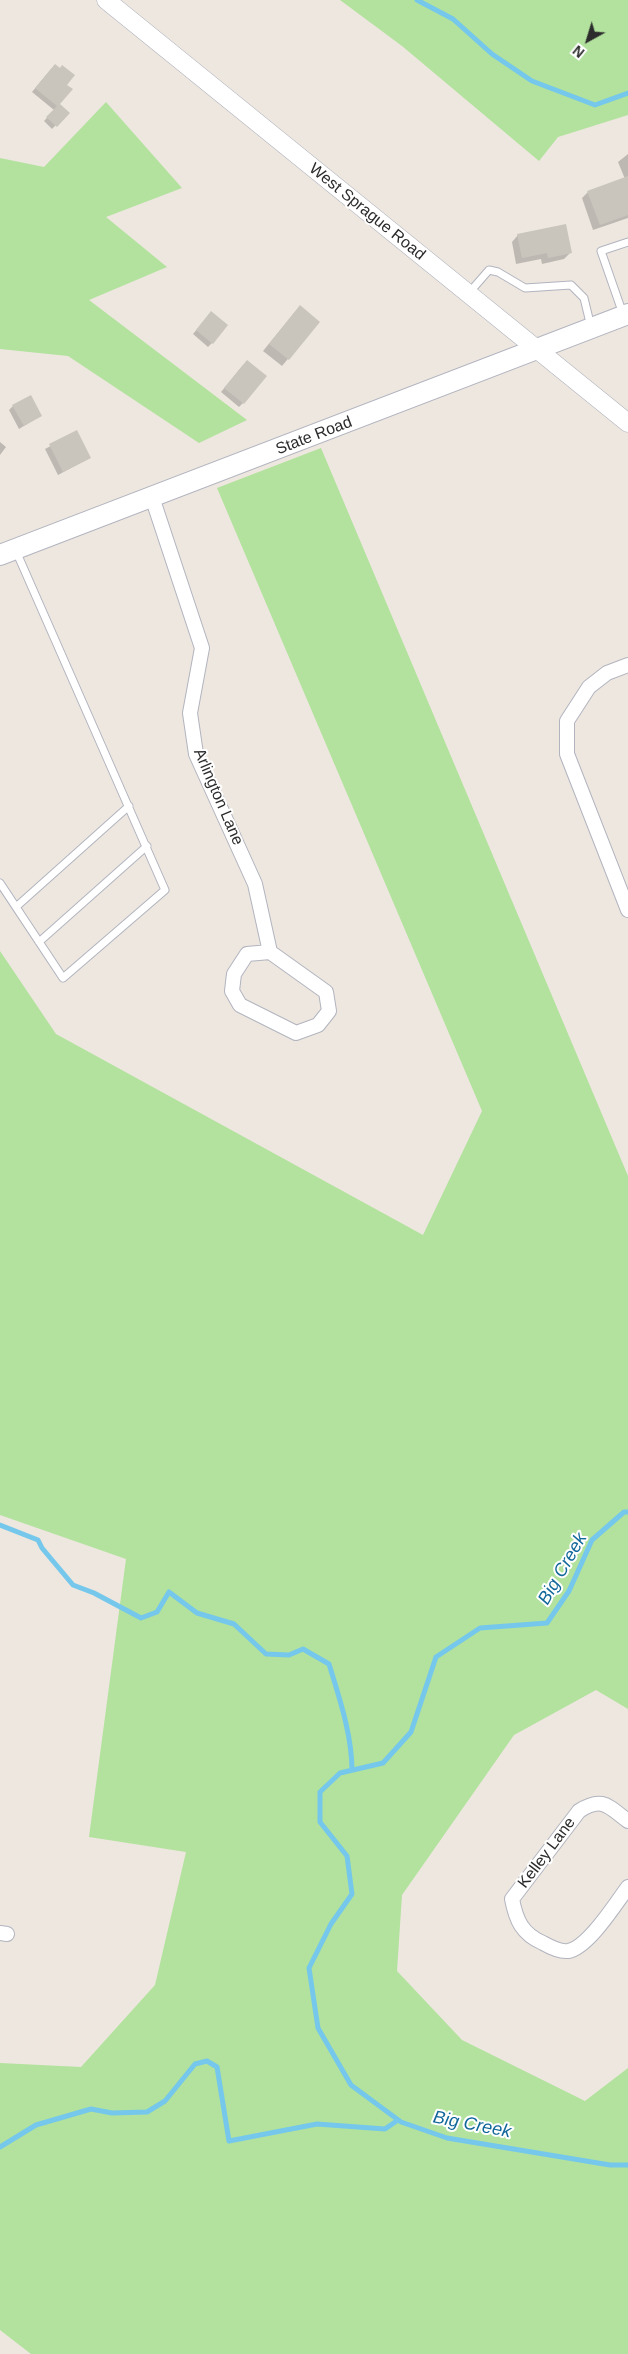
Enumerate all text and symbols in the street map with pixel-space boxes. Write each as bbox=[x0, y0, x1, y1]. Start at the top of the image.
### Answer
north arrow bbox=[563, 15, 613, 65]
text: N bbox=[570, 42, 588, 61]
street label: West Sprague Road bbox=[305, 159, 429, 265]
street label: State Road bbox=[273, 413, 355, 459]
street label: Arlington Lane bbox=[189, 746, 247, 848]
water label: Big Creek bbox=[534, 1529, 592, 1609]
street label: Kelley Lane bbox=[514, 1814, 580, 1892]
water label: Big Creek bbox=[431, 2107, 513, 2143]

